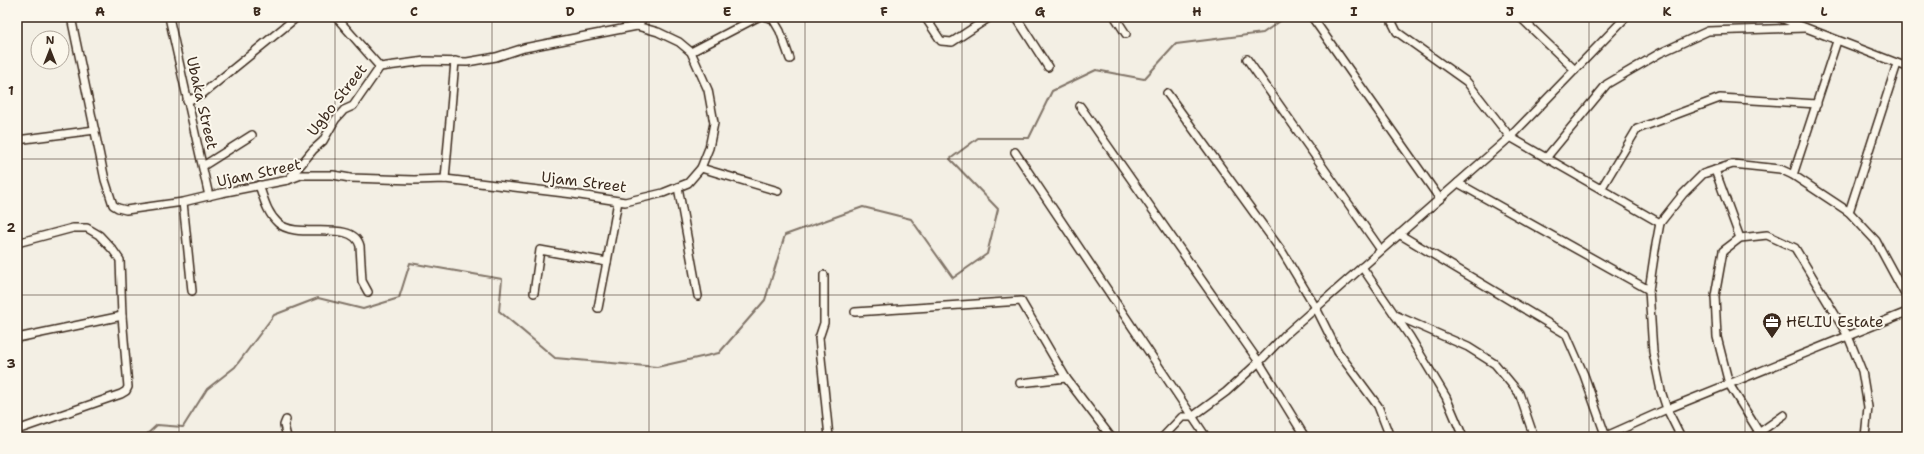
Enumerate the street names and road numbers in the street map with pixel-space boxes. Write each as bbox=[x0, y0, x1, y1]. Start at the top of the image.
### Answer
street label: Ubaka Street bbox=[182, 55, 222, 151]
street label: Ugbo Street bbox=[303, 60, 371, 140]
street label: Ujam Street bbox=[215, 154, 303, 192]
street label: Ujam Street bbox=[540, 167, 628, 197]

